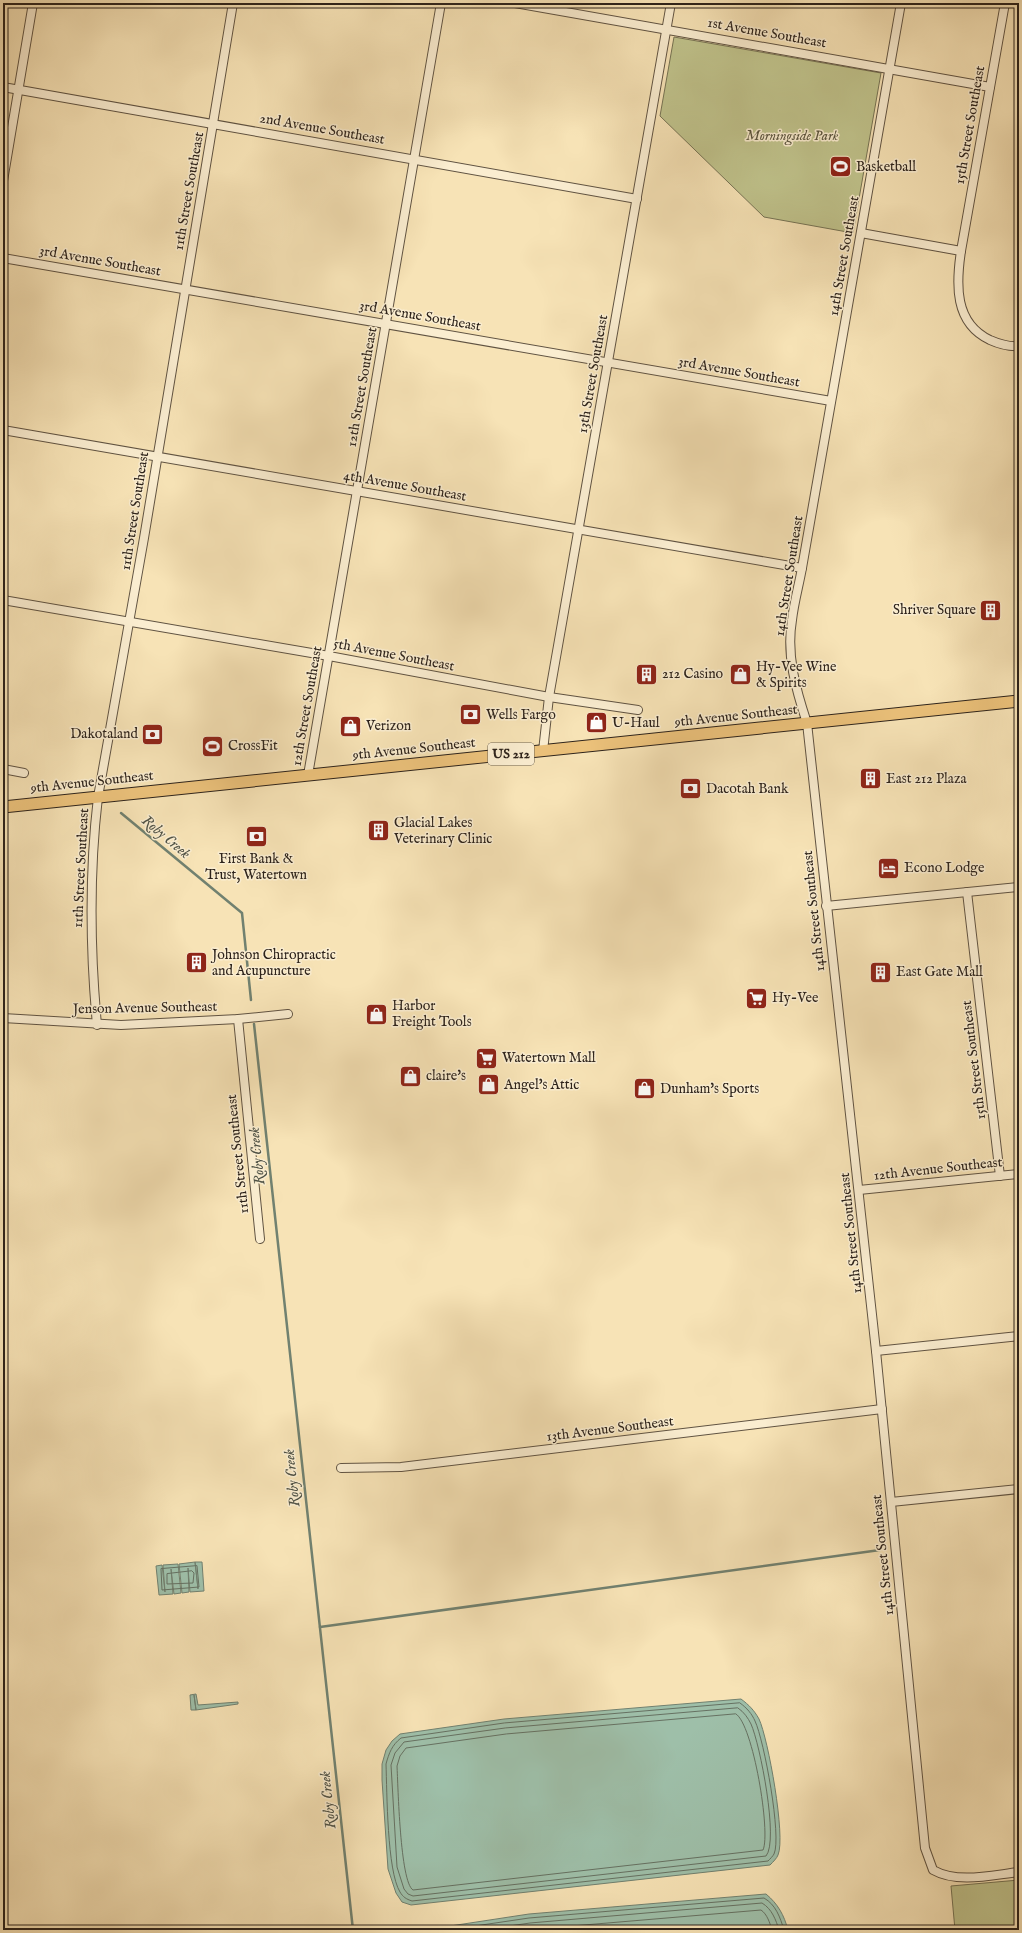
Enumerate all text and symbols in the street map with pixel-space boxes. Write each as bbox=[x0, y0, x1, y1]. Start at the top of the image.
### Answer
street label: 1st Avenue Southeast bbox=[706, 14, 828, 52]
street label: 15th Street Southeast bbox=[951, 64, 989, 186]
street label: 2nd Avenue Southeast bbox=[258, 109, 386, 149]
park label: Morningside Park bbox=[746, 127, 839, 146]
street label: 11th Street Southeast bbox=[170, 130, 208, 252]
sports icon: Basketball bbox=[828, 154, 854, 180]
place label: Basketball bbox=[856, 158, 916, 176]
street label: 14th Street Southeast bbox=[825, 194, 863, 317]
street label: 3rd Avenue Southeast bbox=[38, 241, 162, 281]
street label: 3rd Avenue Southeast bbox=[358, 296, 482, 336]
street label: 13th Street Southeast bbox=[574, 313, 612, 435]
street label: 12th Street Southeast bbox=[343, 326, 381, 448]
street label: 3rd Avenue Southeast bbox=[677, 352, 801, 392]
street label: 11th Street Southeast bbox=[117, 450, 153, 572]
street label: 4th Avenue Southeast bbox=[342, 466, 468, 506]
street label: 14th Street Southeast bbox=[771, 514, 807, 637]
building icon: Shriver Square bbox=[978, 597, 1004, 623]
place label: Shriver Square bbox=[893, 601, 977, 619]
street label: 5th Avenue Southeast bbox=[332, 634, 456, 676]
street label: 12th Street Southeast bbox=[288, 645, 326, 767]
place label: Hy-Vee Wine & Spirits bbox=[756, 658, 837, 692]
building icon: 212 Casino bbox=[634, 661, 660, 687]
shop icon: Hy-Vee Wine & Spirits bbox=[728, 662, 754, 688]
place label: 212 Casino bbox=[662, 665, 724, 683]
street label: 9th Avenue Southeast bbox=[673, 701, 799, 732]
bank icon: Wells Fargo bbox=[458, 702, 484, 728]
place label: Wells Fargo bbox=[486, 706, 556, 724]
shop icon: U-Haul bbox=[584, 710, 610, 736]
shop icon: Verizon bbox=[338, 713, 364, 739]
place label: U-Haul bbox=[612, 714, 660, 732]
place label: Verizon bbox=[365, 717, 412, 735]
bank icon: Dakotaland bbox=[140, 721, 166, 747]
place label: Dakotaland bbox=[70, 725, 139, 743]
sports icon: CrossFit bbox=[200, 733, 226, 759]
street label: 9th Avenue Southeast bbox=[351, 734, 477, 765]
place label: CrossFit bbox=[228, 737, 278, 755]
road number: US 212 bbox=[488, 743, 534, 765]
building icon: East 212 Plaza bbox=[858, 766, 884, 792]
street label: 9th Avenue Southeast bbox=[29, 767, 155, 798]
place label: East 212 Plaza bbox=[886, 770, 967, 788]
bank icon: Dacotah Bank bbox=[677, 776, 703, 802]
place label: Dacotah Bank bbox=[706, 780, 789, 798]
street label: 11th Street Southeast bbox=[69, 807, 93, 928]
water label: Roby Creek bbox=[138, 811, 194, 863]
place label: Glacial Lakes Veterinary Clinic bbox=[393, 814, 492, 848]
building icon: Glacial Lakes Veterinary Clinic bbox=[365, 818, 391, 844]
bank icon: First Bank & Trust, Watertown bbox=[243, 824, 269, 850]
street label: 14th Street Southeast bbox=[799, 849, 829, 972]
place label: First Bank & Trust, Watertown bbox=[205, 850, 307, 884]
hotel icon: Econo Lodge bbox=[876, 855, 902, 881]
place label: Econo Lodge bbox=[904, 859, 985, 877]
place label: Johnson Chiropractic and Acupuncture bbox=[210, 946, 336, 980]
building icon: Johnson Chiropractic and Acupuncture bbox=[184, 950, 210, 976]
building icon: East Gate Mall bbox=[868, 959, 894, 985]
place label: East Gate Mall bbox=[896, 963, 983, 981]
supermarket icon: Hy-Vee bbox=[744, 985, 770, 1011]
place label: Hy-Vee bbox=[772, 989, 819, 1007]
place label: Harbor Freight Tools bbox=[392, 997, 472, 1031]
street label: Jenson Avenue Southeast bbox=[71, 998, 218, 1018]
street label: 15th Street Southeast bbox=[958, 999, 990, 1121]
shop icon: Harbor Freight Tools bbox=[364, 1001, 390, 1027]
supermarket icon: Watertown Mall bbox=[474, 1045, 500, 1071]
place label: Watertown Mall bbox=[502, 1049, 596, 1067]
shop icon: claire's bbox=[397, 1063, 423, 1089]
place label: claire's bbox=[426, 1067, 466, 1085]
shop icon: Angel's Attic bbox=[476, 1072, 502, 1098]
place label: Angel's Attic bbox=[503, 1076, 579, 1094]
shop icon: Dunham's Sports bbox=[631, 1076, 657, 1102]
place label: Dunham's Sports bbox=[660, 1080, 759, 1098]
street label: 11th Street Southeast bbox=[223, 1093, 253, 1215]
water label: Roby Creek bbox=[245, 1126, 269, 1186]
street label: 12th Avenue Southeast bbox=[873, 1153, 1003, 1185]
street label: 14th Street Southeast bbox=[836, 1171, 866, 1294]
street label: 13th Avenue Southeast bbox=[545, 1412, 675, 1446]
water label: Roby Creek bbox=[280, 1448, 304, 1508]
street label: 14th Street Southeast bbox=[868, 1493, 898, 1616]
water label: Roby Creek bbox=[316, 1770, 340, 1830]

